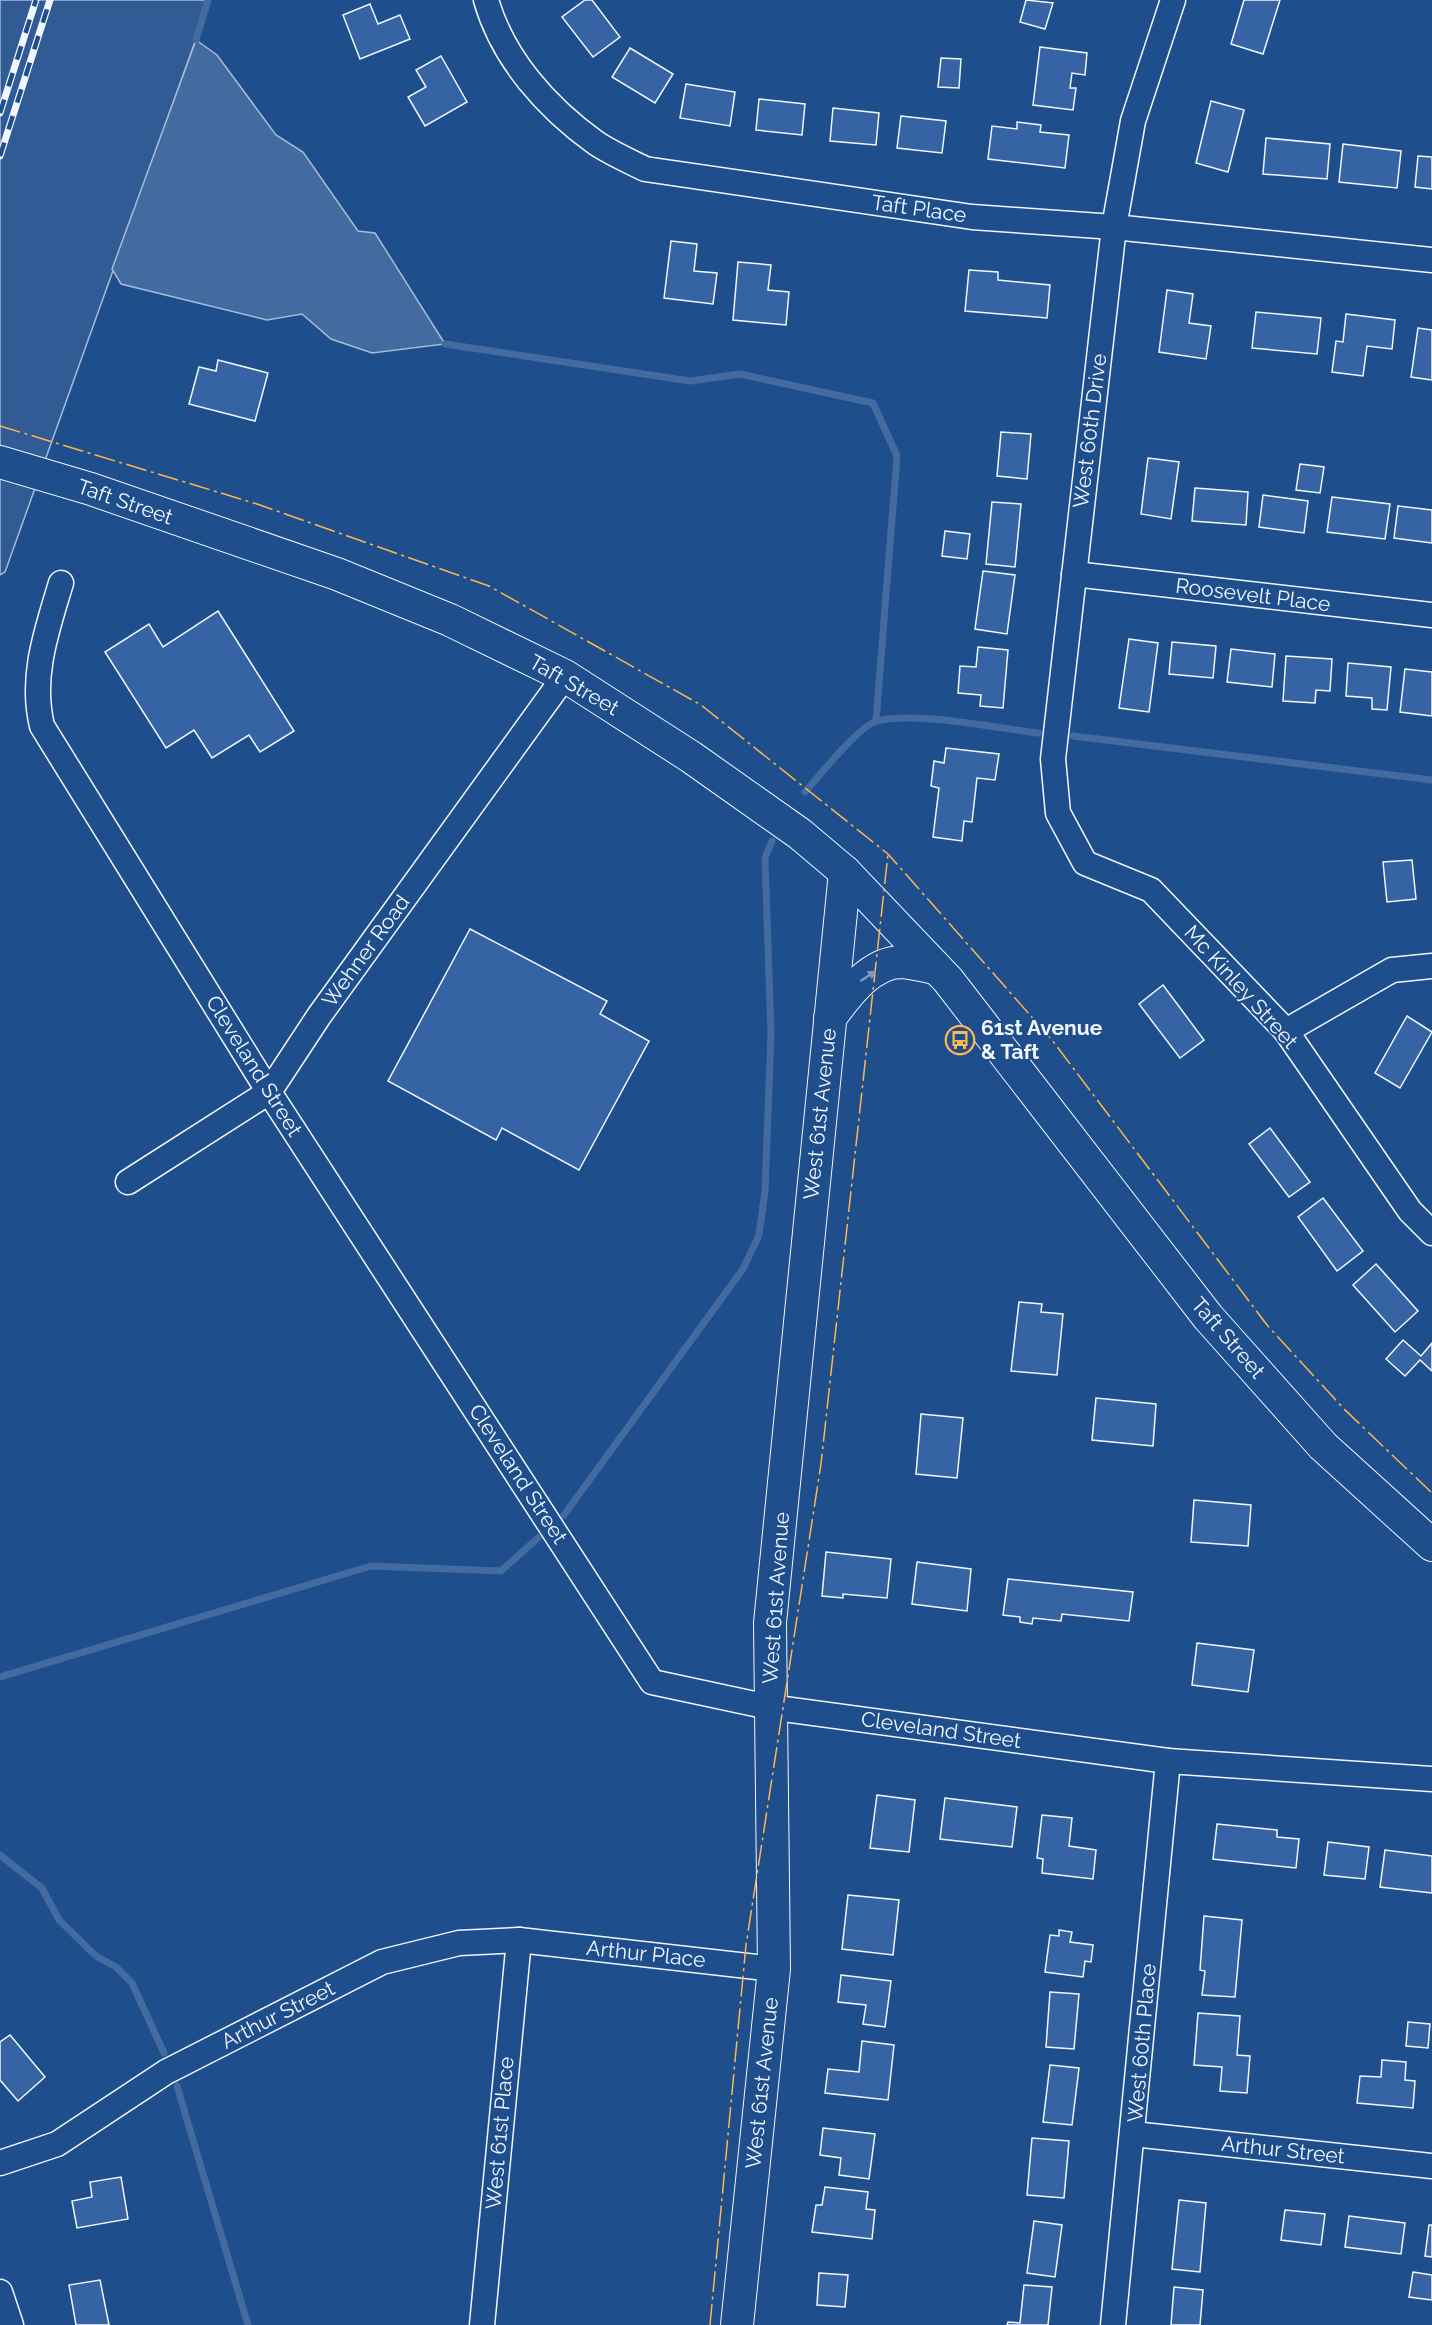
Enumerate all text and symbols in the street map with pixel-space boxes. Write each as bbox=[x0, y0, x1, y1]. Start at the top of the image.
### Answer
street label: Taft Place bbox=[870, 189, 968, 228]
street label: West 60th Drive bbox=[1068, 352, 1111, 510]
street label: Taft Street bbox=[74, 474, 176, 530]
street label: Roosevelt Place bbox=[1174, 573, 1332, 616]
street label: Taft Street bbox=[525, 649, 624, 720]
street label: Wehner Road bbox=[317, 890, 415, 1012]
street label: Mc Kinley Street bbox=[1179, 920, 1303, 1054]
one-way arrow bbox=[860, 971, 876, 982]
street label: Cleveland Street bbox=[201, 991, 308, 1141]
place label: 61st Avenue & Taft bbox=[981, 1015, 1103, 1064]
bus stop icon: 61st Avenue & Taft bbox=[944, 1024, 976, 1056]
street label: West 61st Avenue bbox=[798, 1027, 841, 1201]
street label: Taft Street bbox=[1186, 1292, 1270, 1383]
street label: Cleveland Street bbox=[464, 1399, 573, 1548]
street label: West 61st Avenue bbox=[757, 1511, 794, 1685]
street label: Cleveland Street bbox=[859, 1706, 1023, 1753]
street label: Arthur Place bbox=[585, 1935, 707, 1972]
street label: West 60th Place bbox=[1122, 1962, 1161, 2124]
street label: Arthur Street bbox=[217, 1975, 339, 2054]
street label: West 61st Avenue bbox=[740, 1996, 783, 2170]
street label: West 61st Place bbox=[480, 2055, 519, 2211]
street label: Arthur Street bbox=[1220, 2131, 1346, 2168]

